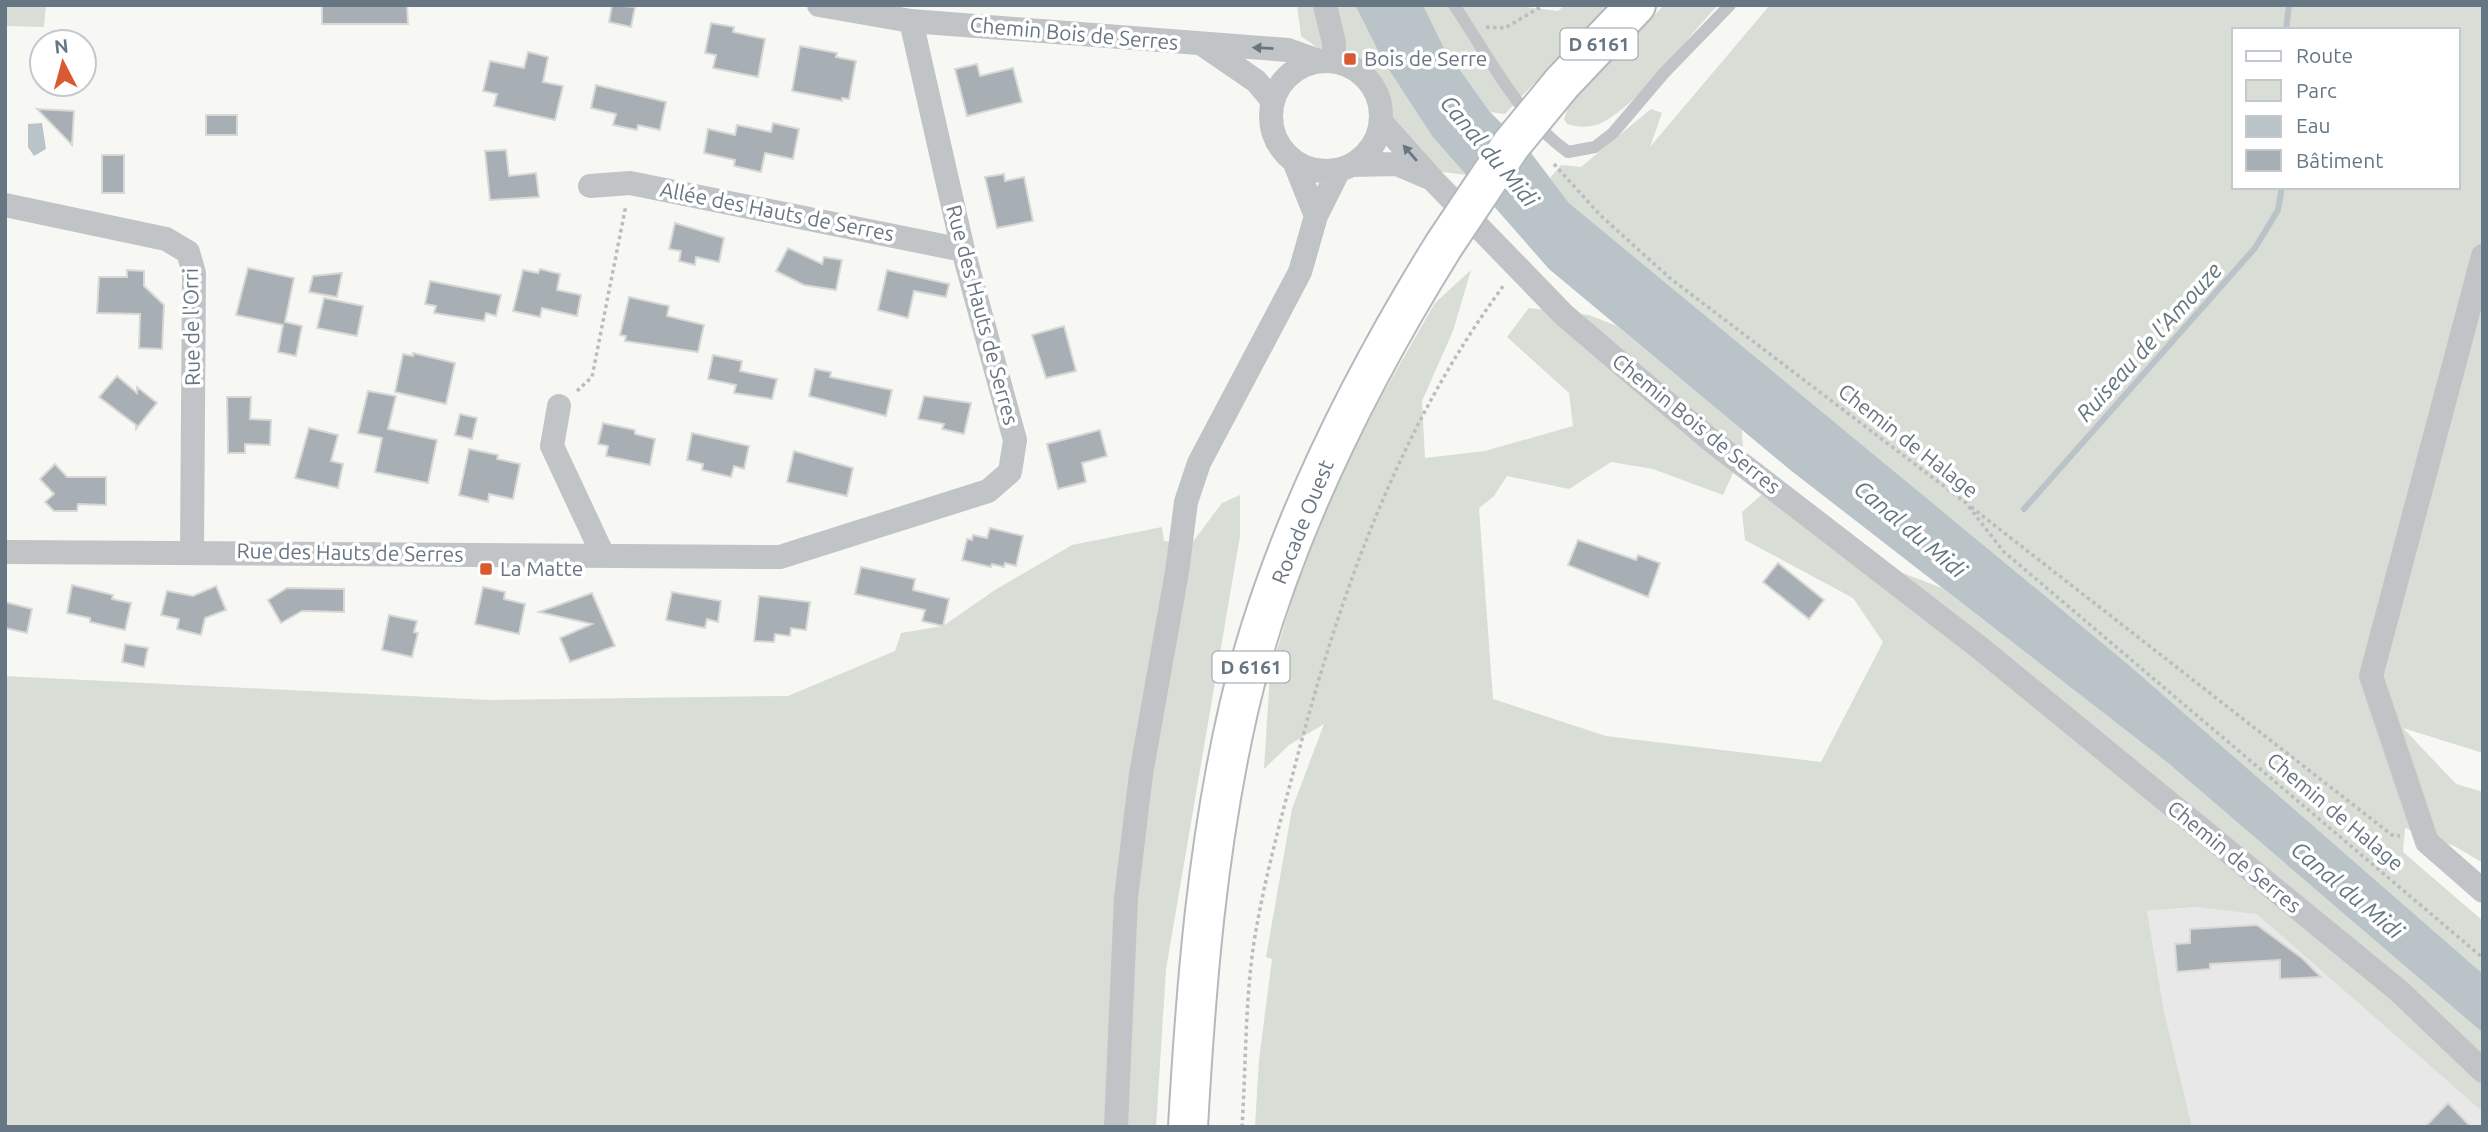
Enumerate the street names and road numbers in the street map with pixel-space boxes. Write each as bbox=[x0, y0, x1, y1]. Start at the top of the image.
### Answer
street label: Chemin Bois de Serres bbox=[969, 12, 1179, 54]
road number: D 6161 bbox=[1560, 28, 1638, 60]
street label: Allée des Hauts de Serres bbox=[658, 177, 896, 245]
street label: Rue des Hauts de Serres bbox=[942, 202, 1024, 427]
street label: Rue de l'Orri bbox=[178, 268, 204, 386]
street label: Chemin Bois de Serres bbox=[1608, 348, 1785, 498]
street label: Chemin de Halage bbox=[1834, 378, 1983, 502]
street label: Rocade Ouest bbox=[1266, 456, 1338, 587]
street label: Rue des Hauts de Serres bbox=[236, 538, 464, 566]
road number: D 6161 bbox=[1212, 652, 1290, 682]
street label: Chemin de Halage bbox=[2263, 747, 2409, 875]
street label: Chemin de Serres bbox=[2163, 795, 2306, 917]

